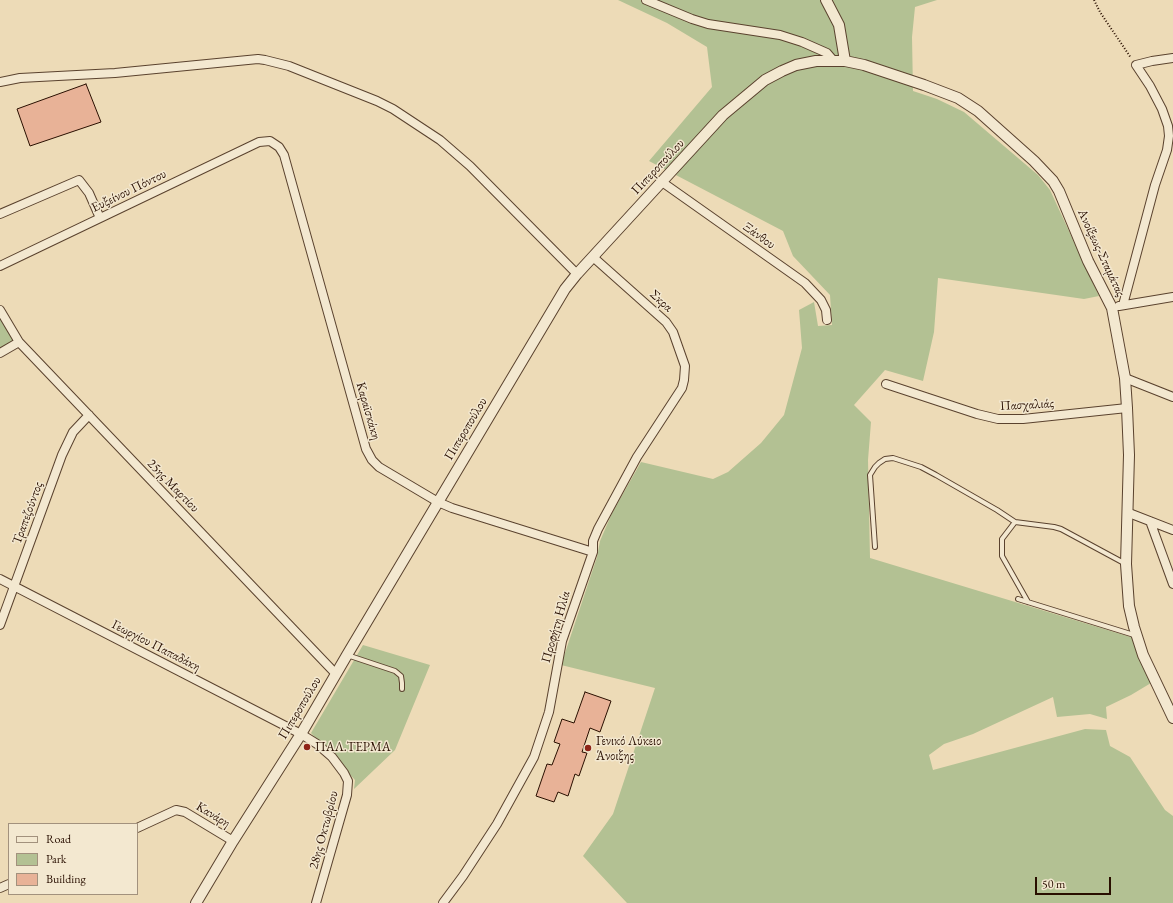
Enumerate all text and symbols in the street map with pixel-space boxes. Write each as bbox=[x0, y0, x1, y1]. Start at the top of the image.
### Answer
street label: Πιπεροπούλου bbox=[628, 136, 688, 198]
street label: Ευξείνου Πόντου bbox=[89, 166, 169, 216]
street label: Ανοίξεως-Σταμάτας bbox=[1074, 207, 1128, 299]
street label: Ξάνθου bbox=[740, 219, 778, 253]
street label: Σκρα bbox=[646, 287, 676, 315]
street label: Καραϊσκάκη bbox=[352, 380, 384, 442]
street label: Πιπεροπούλου bbox=[441, 395, 491, 463]
street label: Πασχαλιάς bbox=[1000, 396, 1054, 414]
street label: 25ης Μαρτίου bbox=[144, 456, 202, 516]
street label: Τραπεζούντος bbox=[9, 480, 47, 546]
street label: Προφήτη Ηλία bbox=[538, 589, 574, 665]
street label: Γεωργίου Παπαδάκη bbox=[109, 617, 203, 675]
street label: Πιπεροπούλου bbox=[275, 674, 325, 742]
place label: Γενικό Λύκειο Άνοιξης bbox=[596, 733, 661, 764]
place label: ΠΑΛ.ΤΕΡΜΑ bbox=[315, 739, 391, 755]
marker: ΠΑΛ.ΤΕΡΜΑ bbox=[302, 742, 312, 752]
marker: Γενικό Λύκειο Άνοιξης bbox=[583, 743, 593, 753]
street label: 28ης Οκτωβρίου bbox=[306, 789, 342, 871]
street label: Κανάρη bbox=[193, 799, 233, 831]
legend bbox=[8, 823, 138, 895]
text: Road bbox=[46, 831, 71, 847]
text: Park bbox=[46, 851, 66, 867]
scale bar bbox=[1037, 869, 1113, 895]
text: Building bbox=[46, 871, 86, 887]
text: 50 m bbox=[1042, 876, 1065, 892]

